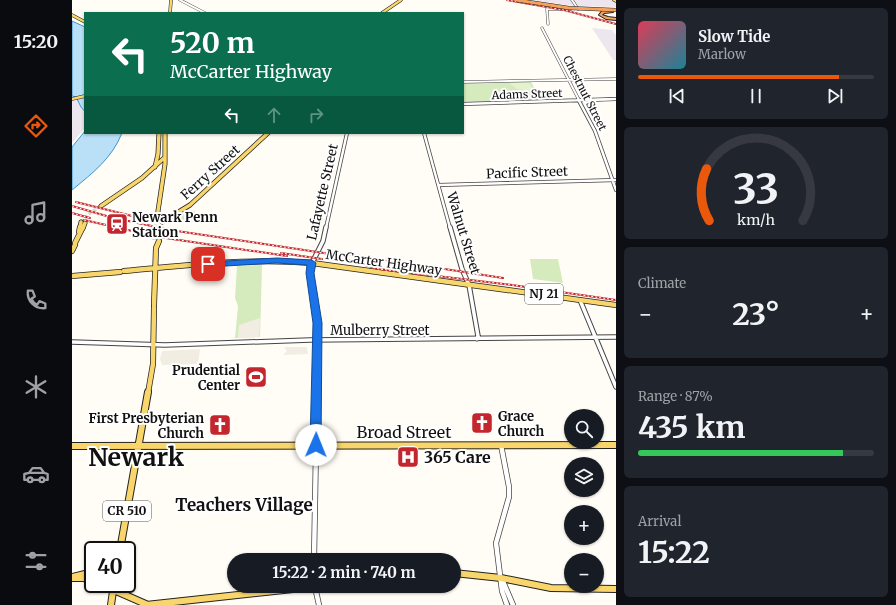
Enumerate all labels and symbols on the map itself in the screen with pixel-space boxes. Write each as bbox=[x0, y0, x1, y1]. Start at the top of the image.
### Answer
street label: Chestnut Street bbox=[560, 53, 610, 133]
street label: Adams Street bbox=[490, 86, 563, 102]
street label: Ferry Street bbox=[177, 141, 244, 203]
street label: Lafayette Street bbox=[303, 142, 342, 242]
street label: Pacific Street bbox=[486, 163, 568, 182]
street label: Walnut Street bbox=[443, 189, 484, 276]
place label: Newark Penn Station bbox=[132, 209, 218, 241]
station icon: Newark Penn Station bbox=[104, 211, 130, 237]
street label: McCarter Highway bbox=[325, 246, 444, 279]
pin bbox=[191, 247, 225, 281]
road number: NJ 21 bbox=[525, 284, 563, 304]
street label: Mulberry Street bbox=[330, 322, 430, 339]
place label: Prudential Center bbox=[172, 362, 240, 394]
sports icon: Prudential Center bbox=[243, 364, 269, 390]
place label: Grace Church bbox=[498, 408, 545, 440]
place label: First Presbyterian Church bbox=[88, 410, 204, 442]
church icon: Grace Church bbox=[469, 410, 495, 436]
church icon: First Presbyterian Church bbox=[207, 412, 233, 438]
street label: Broad Street bbox=[357, 422, 452, 442]
position arrow bbox=[295, 424, 337, 466]
district label: Newark bbox=[88, 441, 185, 473]
hospital icon: 365 Care bbox=[395, 444, 421, 470]
place label: 365 Care bbox=[424, 447, 491, 467]
district label: Teachers Village bbox=[175, 494, 313, 516]
road number: CR 510 bbox=[103, 501, 151, 521]
speed limit sign: 40 bbox=[84, 541, 136, 593]

